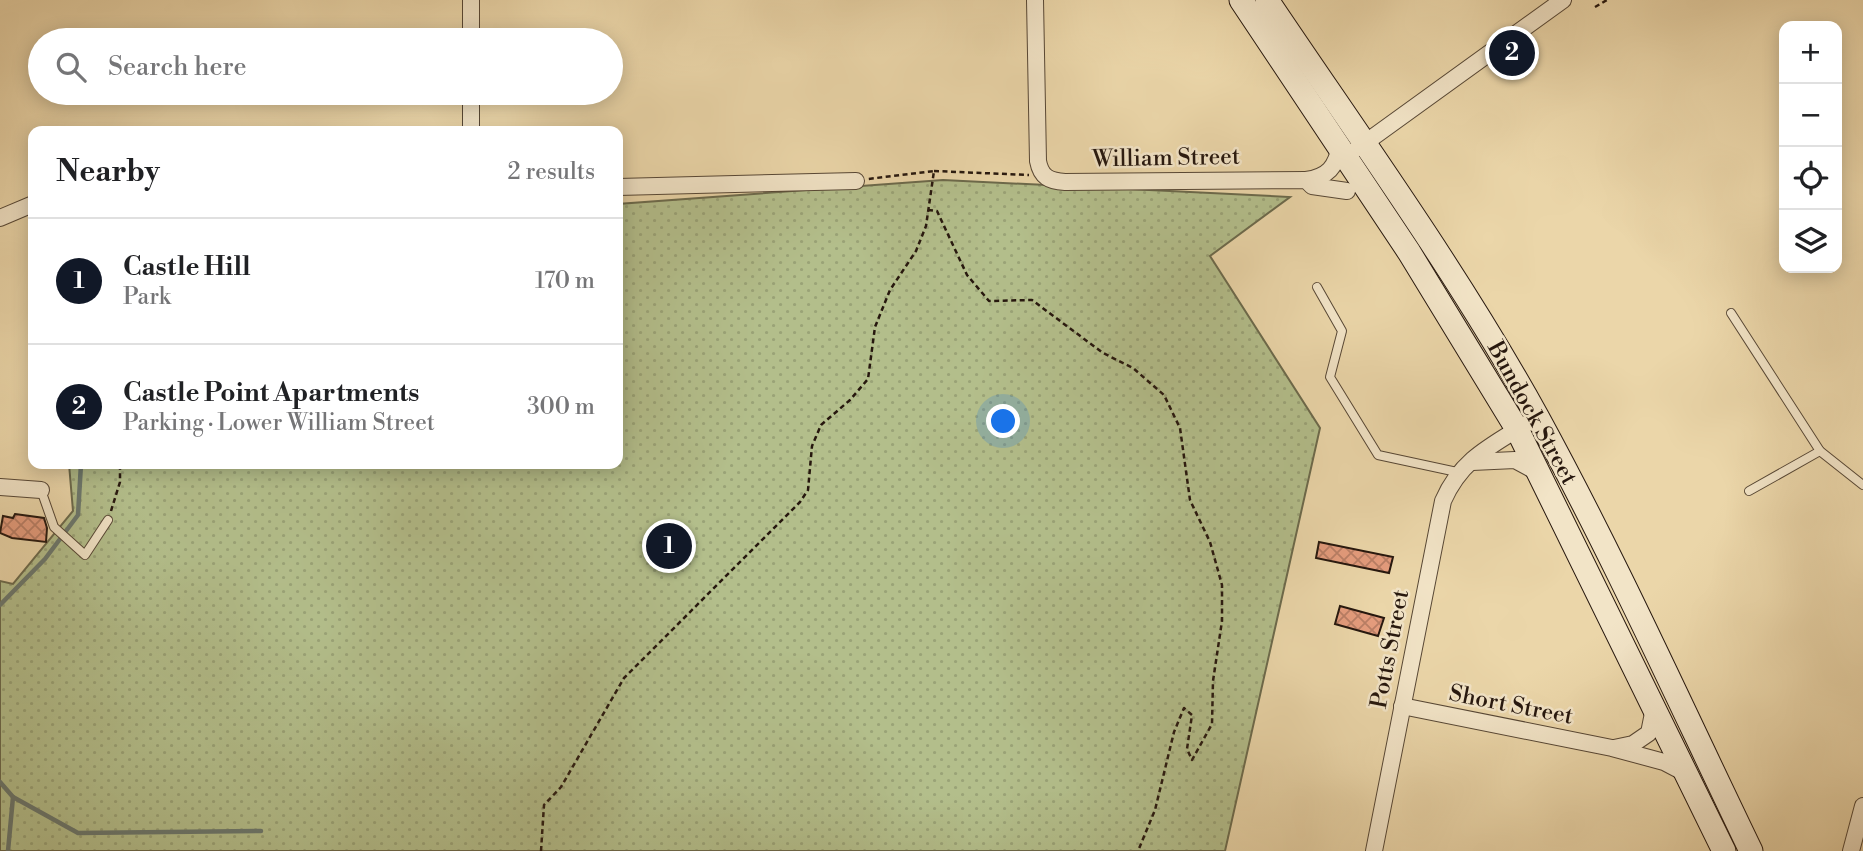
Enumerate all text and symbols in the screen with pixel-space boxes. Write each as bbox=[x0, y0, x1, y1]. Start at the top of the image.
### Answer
map controls bbox=[1779, 21, 1842, 273]
button: + bbox=[1779, 21, 1842, 84]
pin: 2 bbox=[1489, 27, 1535, 79]
search box bbox=[28, 28, 623, 105]
icon: search bbox=[52, 48, 90, 86]
text: Search here bbox=[108, 51, 247, 83]
button: − bbox=[1779, 84, 1842, 147]
street label: William Street bbox=[1091, 143, 1240, 173]
button: locate bbox=[1779, 147, 1842, 210]
text: Nearby bbox=[56, 153, 160, 191]
text: 2 results bbox=[508, 158, 595, 186]
button: layers bbox=[1779, 210, 1842, 273]
text: Castle Hill bbox=[123, 251, 251, 283]
text: 1 bbox=[73, 267, 85, 295]
text: 170 m bbox=[535, 267, 595, 295]
text: Park bbox=[123, 283, 171, 311]
street label: Bundock Street bbox=[1481, 335, 1583, 490]
text: Castle Point Apartments bbox=[123, 377, 419, 409]
text: 2 bbox=[72, 393, 86, 421]
text: 300 m bbox=[527, 393, 595, 421]
your location bbox=[986, 404, 1020, 438]
text: Parking · Lower William Street bbox=[123, 409, 435, 437]
pin: 1 bbox=[646, 520, 692, 572]
street label: Potts Street bbox=[1365, 587, 1415, 711]
street label: Short Street bbox=[1447, 679, 1575, 731]

